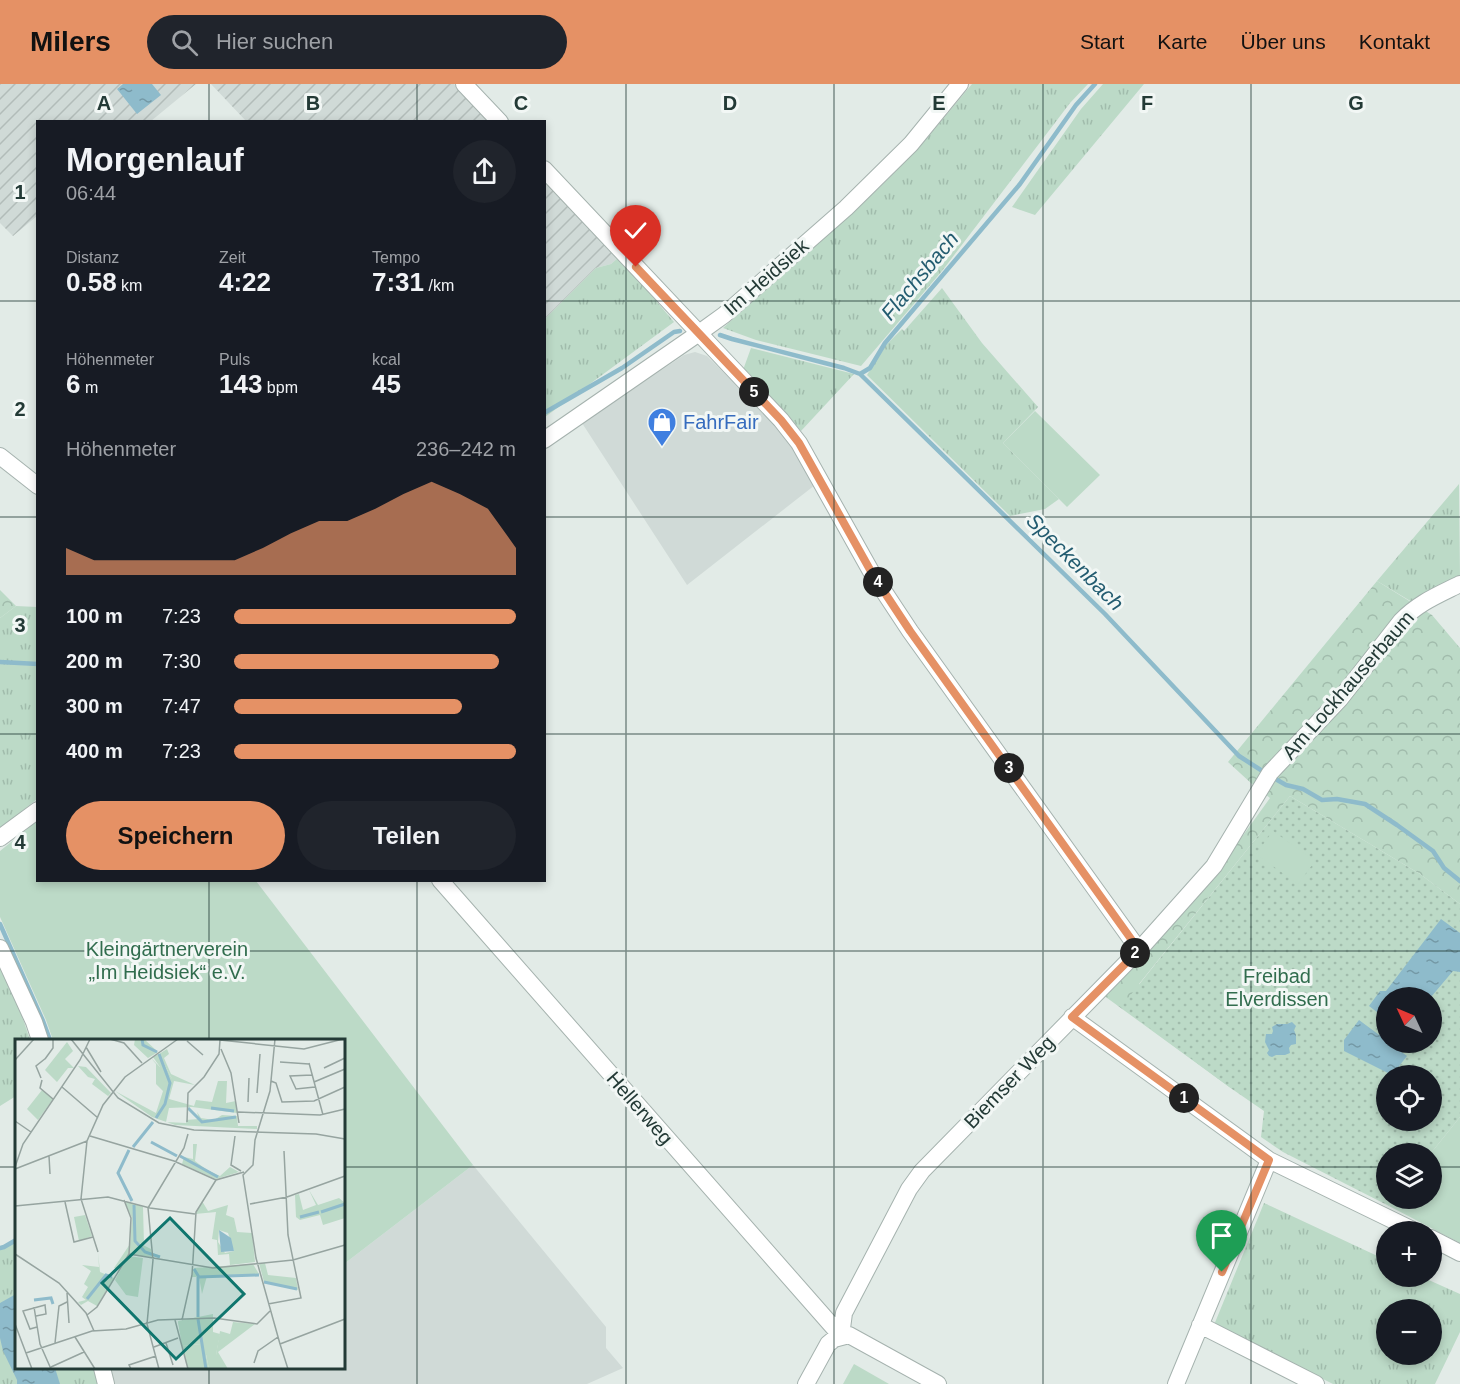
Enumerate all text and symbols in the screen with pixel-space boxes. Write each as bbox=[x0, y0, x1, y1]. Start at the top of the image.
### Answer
search box bbox=[147, 15, 567, 69]
text: Milers bbox=[30, 26, 111, 57]
icon: search bbox=[168, 26, 201, 59]
text: Hier suchen bbox=[216, 29, 333, 54]
text: Start bbox=[1080, 30, 1124, 53]
text: Karte bbox=[1157, 30, 1208, 53]
text: Über uns bbox=[1241, 30, 1326, 53]
text: Kontakt bbox=[1359, 30, 1430, 53]
text: A bbox=[97, 92, 111, 114]
text: B bbox=[306, 92, 320, 114]
text: C bbox=[514, 92, 528, 114]
text: D bbox=[723, 92, 737, 114]
text: E bbox=[932, 92, 946, 114]
text: F bbox=[1141, 92, 1153, 114]
text: G bbox=[1348, 92, 1364, 114]
button: share bbox=[453, 140, 516, 203]
text: Morgenlauf bbox=[66, 141, 244, 178]
text: 1 bbox=[14, 181, 26, 203]
text: 06:44 bbox=[66, 182, 116, 204]
pin bbox=[610, 205, 661, 267]
icon: check bbox=[619, 214, 652, 247]
water label: Flachsbach bbox=[876, 227, 963, 324]
street label: Im Heidsiek bbox=[719, 234, 813, 320]
text: Distanz bbox=[66, 249, 119, 266]
text: Zeit bbox=[219, 249, 246, 266]
text: Tempo bbox=[372, 249, 420, 266]
text: 0.58 bbox=[66, 267, 117, 297]
text: 4:22 bbox=[219, 267, 271, 297]
text: 7:31 bbox=[372, 267, 424, 297]
text: km bbox=[117, 277, 142, 294]
text: /km bbox=[424, 277, 454, 294]
text: Höhenmeter bbox=[66, 351, 154, 368]
text: Puls bbox=[219, 351, 250, 368]
text: kcal bbox=[372, 351, 400, 368]
text: 6 bbox=[66, 369, 80, 399]
text: 143 bbox=[219, 369, 262, 399]
text: 45 bbox=[372, 369, 401, 399]
pin: 5 bbox=[739, 377, 769, 407]
text: m bbox=[80, 379, 98, 396]
text: bpm bbox=[262, 379, 298, 396]
text: 5 bbox=[750, 383, 758, 400]
text: 2 bbox=[14, 398, 26, 420]
shop icon: FahrFair bbox=[646, 406, 678, 448]
place label: FahrFair bbox=[683, 411, 759, 433]
text: Höhenmeter bbox=[66, 438, 176, 460]
text: 236–242 m bbox=[416, 438, 516, 460]
water label: Speckenbach bbox=[1022, 509, 1128, 615]
pin: 4 bbox=[863, 567, 893, 597]
text: 4 bbox=[874, 573, 882, 590]
text: 100 m bbox=[66, 605, 123, 627]
text: 7:23 bbox=[162, 605, 201, 627]
street label: Am Lockhauserbaum bbox=[1278, 606, 1418, 764]
text: 3 bbox=[14, 614, 26, 636]
text: 200 m bbox=[66, 650, 123, 672]
text: 7:30 bbox=[162, 650, 201, 672]
text: 300 m bbox=[66, 695, 123, 717]
text: 7:47 bbox=[162, 695, 201, 717]
text: 400 m bbox=[66, 740, 123, 762]
text: 7:23 bbox=[162, 740, 201, 762]
pin: 3 bbox=[994, 753, 1024, 783]
text: 3 bbox=[1005, 759, 1013, 776]
button: Speichern bbox=[66, 801, 285, 870]
button: Teilen bbox=[297, 801, 516, 870]
text: 4 bbox=[14, 831, 26, 853]
park label: Kleingärtnerverein „Im Heidsiek“ e.V. bbox=[86, 938, 248, 983]
pin: 2 bbox=[1120, 938, 1150, 968]
text: 2 bbox=[1131, 944, 1139, 961]
park label: Freibad Elverdissen bbox=[1225, 965, 1329, 1010]
north arrow bbox=[1376, 987, 1442, 1053]
map controls bbox=[1376, 987, 1442, 1365]
street label: Biemser Weg bbox=[960, 1031, 1058, 1133]
inset map bbox=[15, 1039, 345, 1369]
button: locate bbox=[1376, 1065, 1442, 1131]
street label: Hellerweg bbox=[603, 1067, 677, 1149]
pin: 1 bbox=[1169, 1083, 1199, 1113]
text: 1 bbox=[1180, 1089, 1188, 1106]
button: layers bbox=[1376, 1143, 1442, 1209]
pin bbox=[1196, 1210, 1247, 1272]
icon: arrive bbox=[1205, 1219, 1238, 1252]
button: + bbox=[1376, 1221, 1442, 1287]
button: − bbox=[1376, 1299, 1442, 1365]

